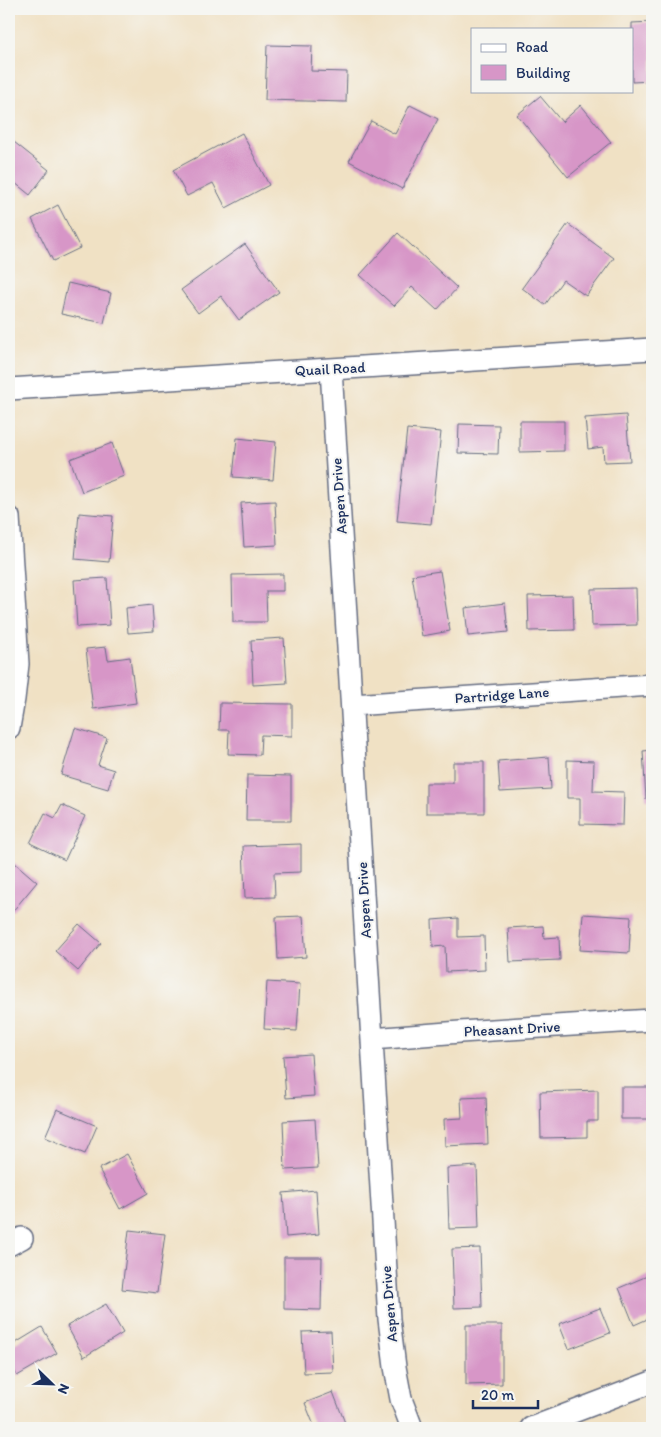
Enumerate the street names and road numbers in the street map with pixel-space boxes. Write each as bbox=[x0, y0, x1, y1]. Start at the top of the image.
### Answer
street label: Quail Road bbox=[294, 358, 366, 380]
street label: Aspen Drive bbox=[327, 457, 351, 535]
street label: Partridge Lane bbox=[454, 683, 550, 707]
street label: Aspen Drive bbox=[353, 861, 375, 939]
street label: Pheasant Drive bbox=[463, 1017, 561, 1041]
street label: Aspen Drive bbox=[377, 1265, 401, 1343]

